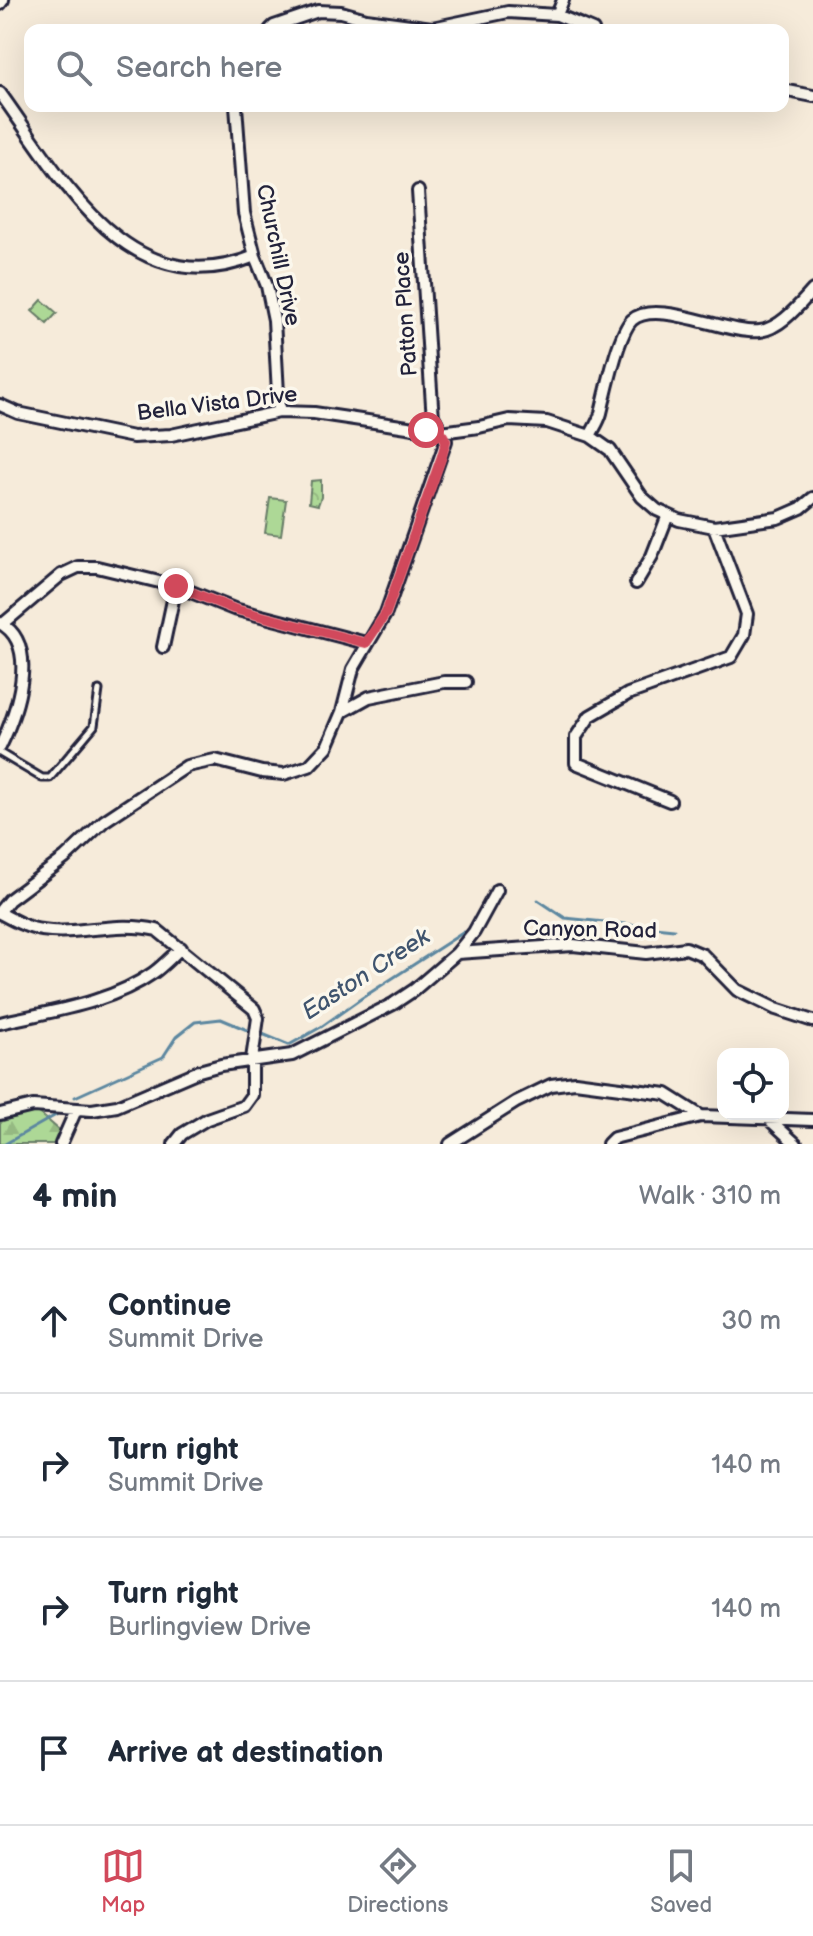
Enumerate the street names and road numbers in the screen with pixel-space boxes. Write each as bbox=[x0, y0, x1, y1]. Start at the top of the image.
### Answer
street label: Churchill Drive bbox=[250, 182, 306, 328]
street label: Patton Place bbox=[388, 251, 424, 377]
street label: Bella Vista Drive bbox=[135, 381, 299, 427]
street label: Canyon Road bbox=[523, 915, 657, 945]

